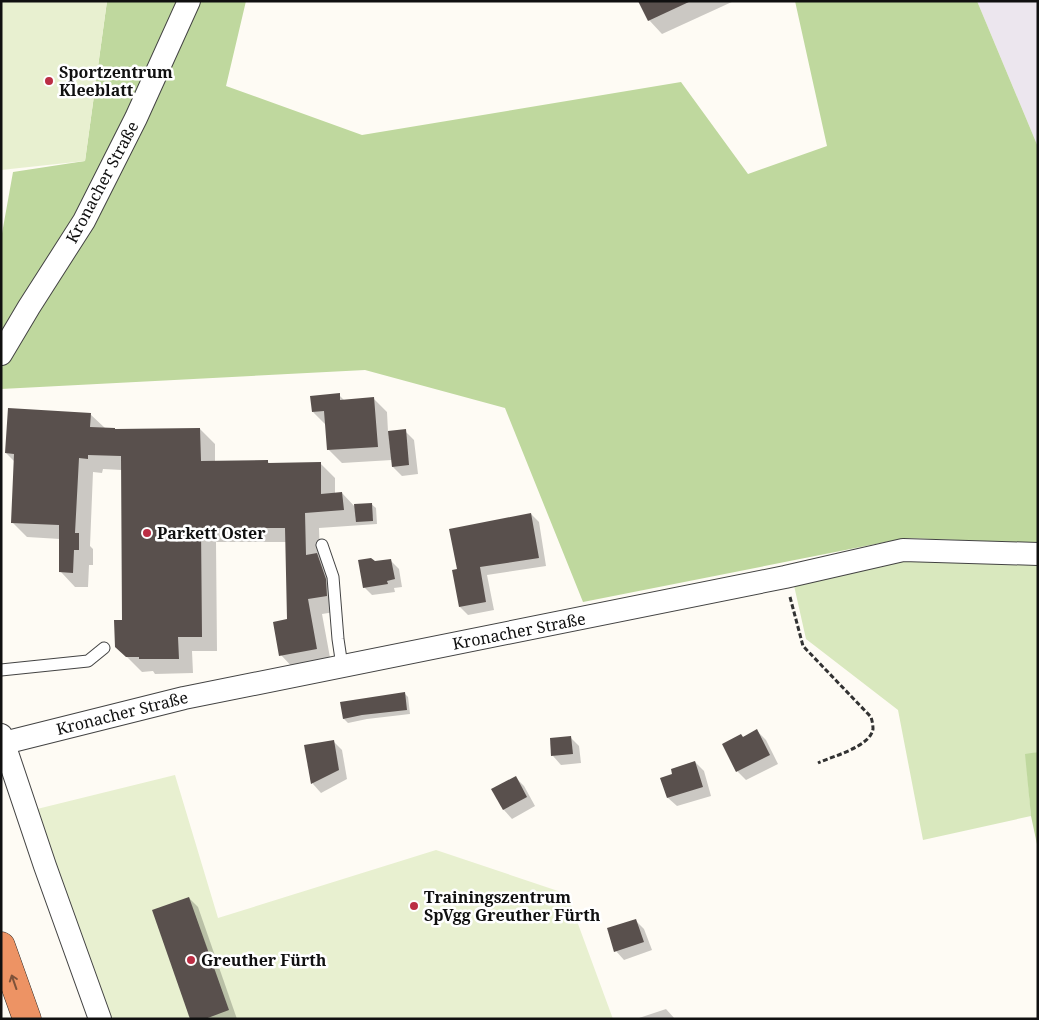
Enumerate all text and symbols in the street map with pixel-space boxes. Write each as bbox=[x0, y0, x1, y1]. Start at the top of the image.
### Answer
place label: Sportzentrum Kleeblatt bbox=[59, 61, 173, 101]
marker: Sportzentrum Kleeblatt bbox=[43, 75, 55, 87]
street label: Kronacher Straße bbox=[61, 117, 143, 247]
place label: Parkett Oster bbox=[157, 522, 266, 544]
marker: Parkett Oster bbox=[141, 527, 153, 539]
street label: Kronacher Straße bbox=[451, 607, 587, 655]
street label: Kronacher Straße bbox=[54, 686, 190, 740]
place label: Trainingszentrum SpVgg Greuther Fürth bbox=[424, 886, 601, 926]
marker: Trainingszentrum SpVgg Greuther Fürth bbox=[408, 900, 420, 912]
place label: Greuther Fürth bbox=[201, 949, 327, 971]
marker: Greuther Fürth bbox=[185, 954, 197, 966]
one-way arrow bbox=[9, 975, 18, 991]

